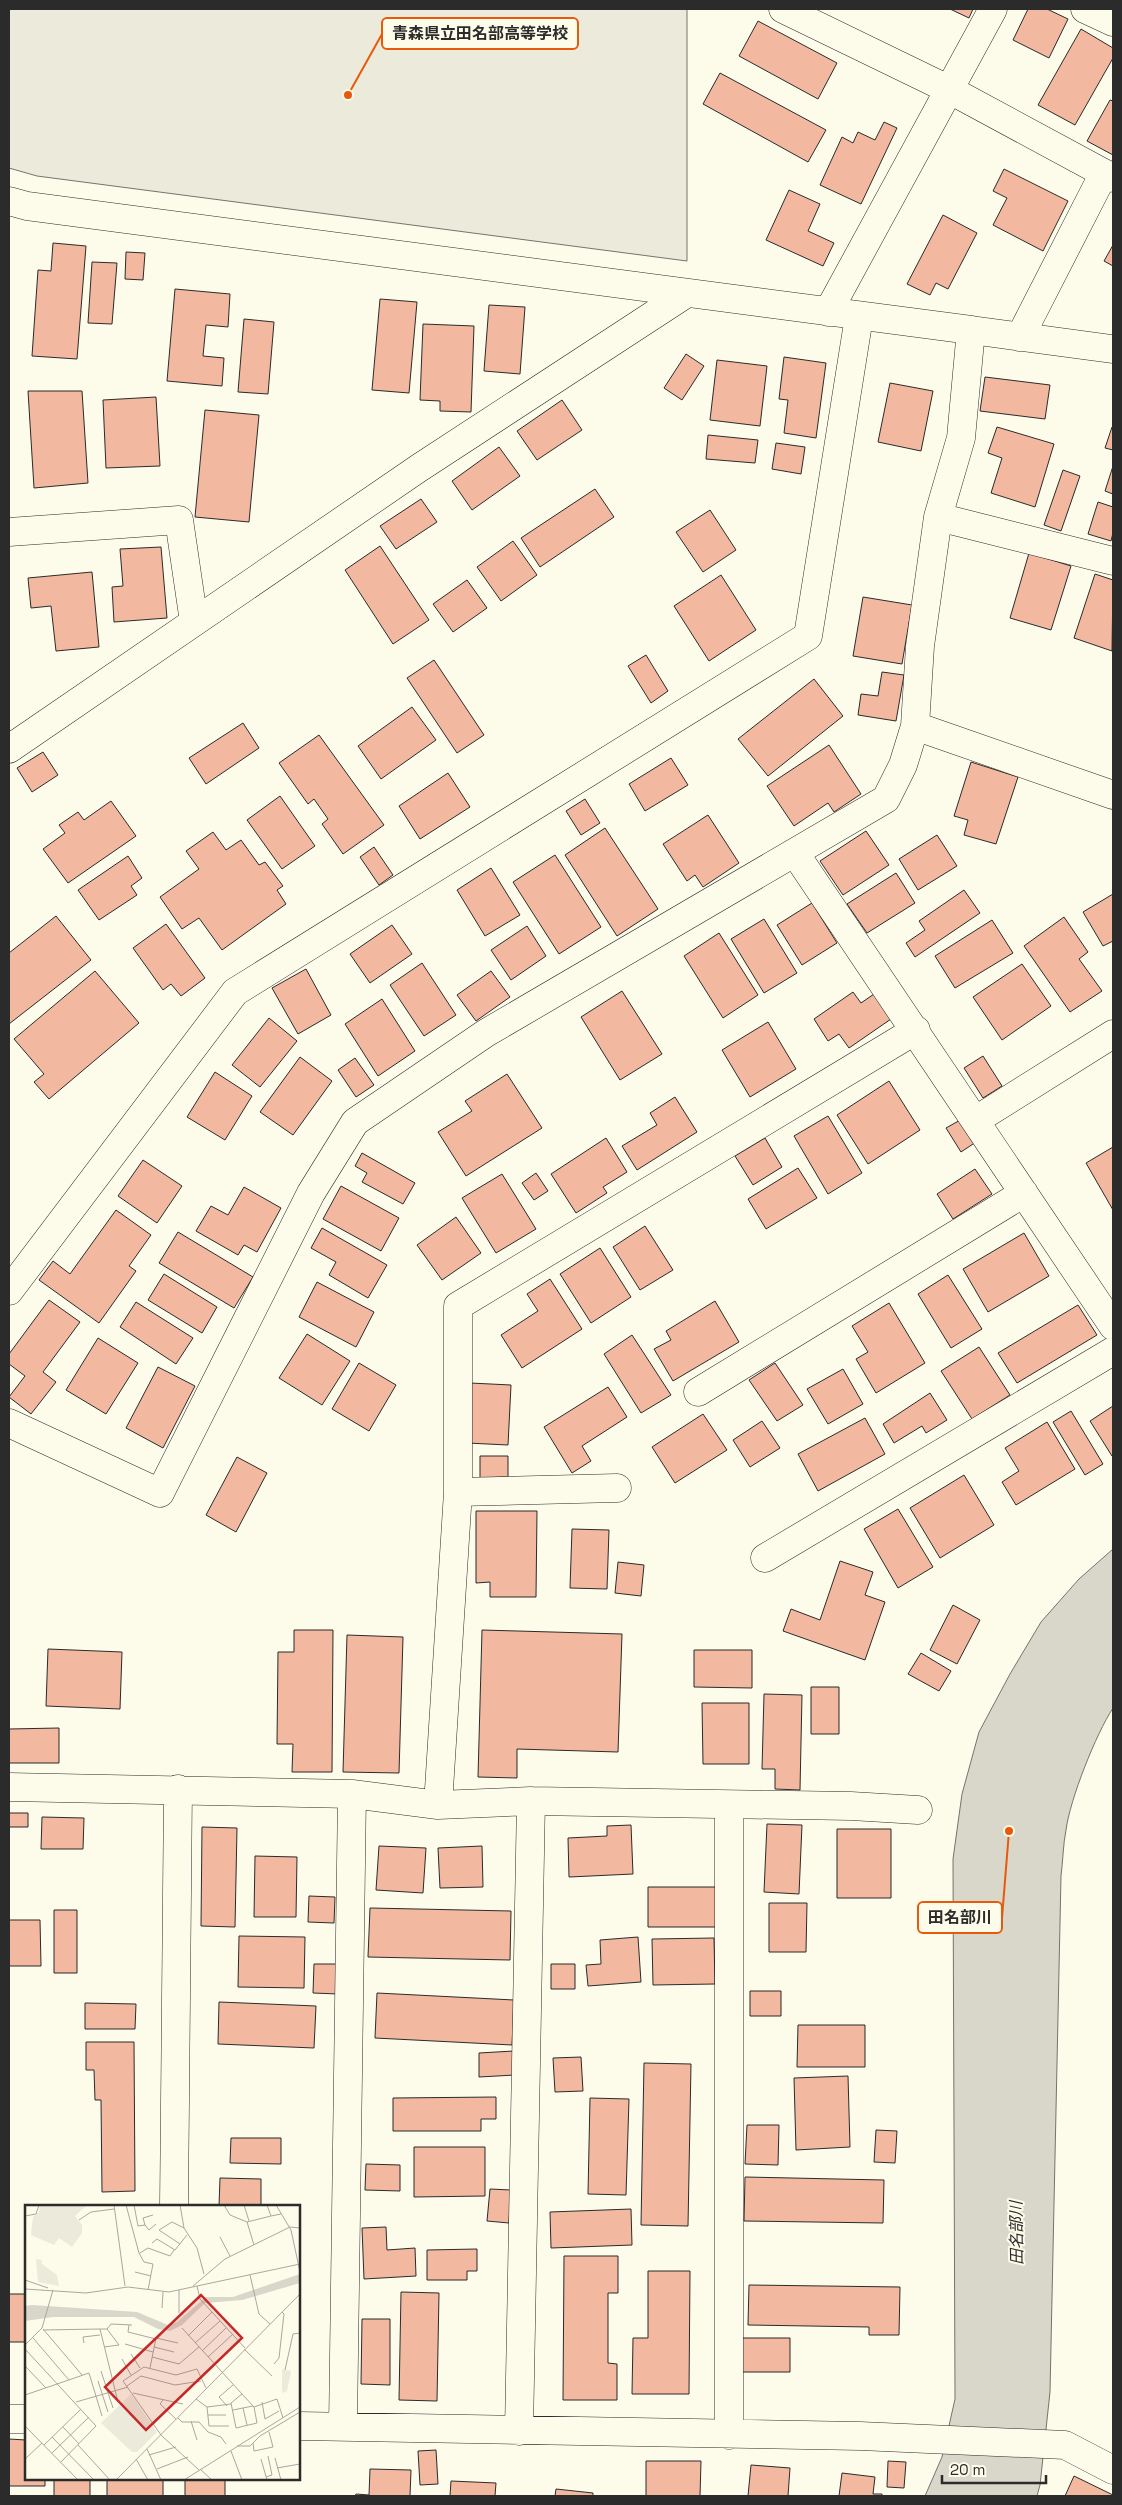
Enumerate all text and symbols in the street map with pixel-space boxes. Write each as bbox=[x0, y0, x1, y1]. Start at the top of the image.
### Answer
callout: 青森県立田名部高等学校 bbox=[382, 18, 578, 49]
text: 青森県立田名部高等学校 bbox=[392, 23, 568, 44]
callout: 田名部川 bbox=[918, 1902, 1002, 1933]
text: 田名部川 bbox=[928, 1907, 992, 1928]
water label: 田名部川 bbox=[1005, 2199, 1028, 2265]
inset map bbox=[25, 2205, 300, 2480]
scale bar bbox=[942, 2452, 1046, 2484]
text: 20 m bbox=[950, 2460, 985, 2479]

